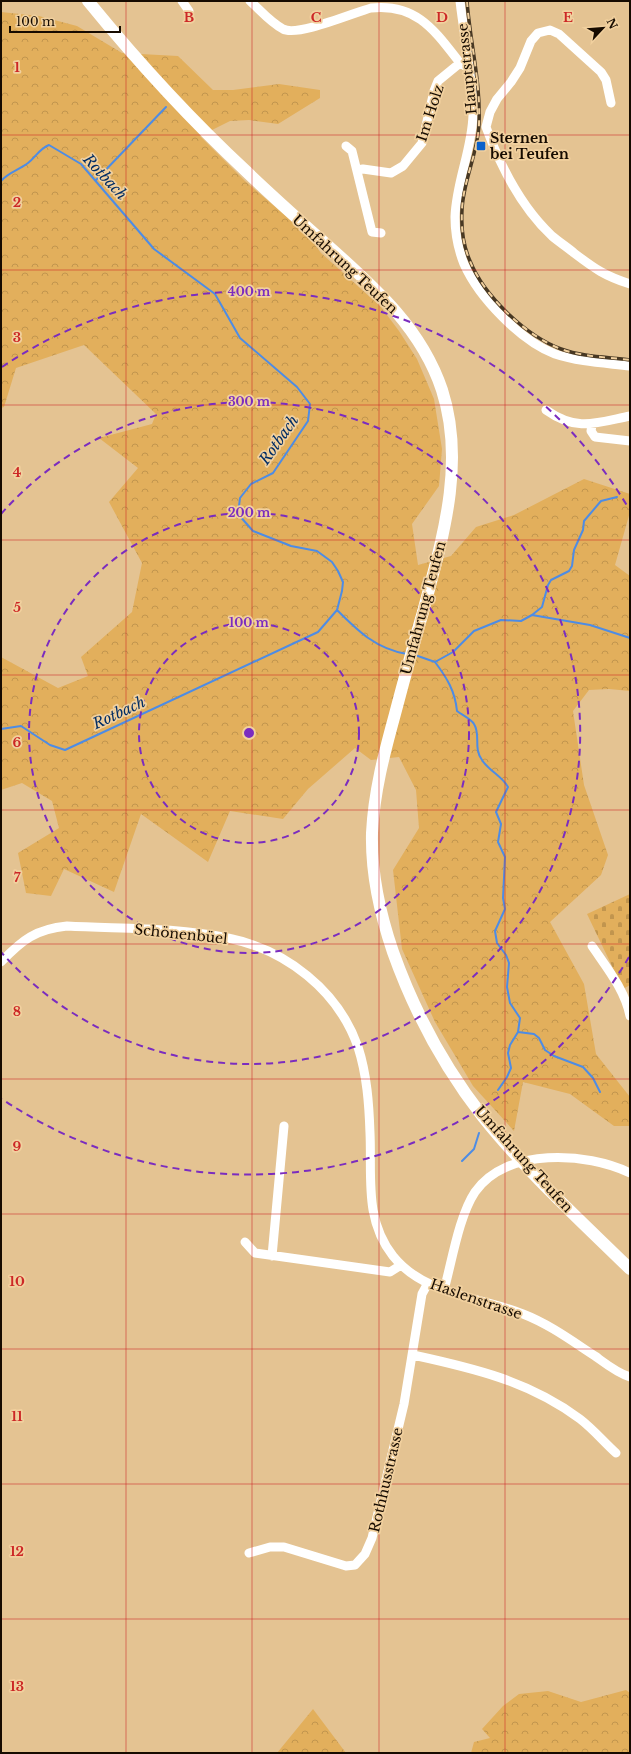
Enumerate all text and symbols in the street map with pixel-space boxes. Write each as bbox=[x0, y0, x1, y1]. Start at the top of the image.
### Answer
scale bar bbox=[10, 8, 120, 34]
north arrow bbox=[583, 8, 623, 48]
text: B bbox=[184, 9, 194, 26]
text: C bbox=[311, 9, 322, 26]
text: D bbox=[436, 9, 448, 26]
text: E bbox=[563, 9, 573, 26]
text: 100 m bbox=[16, 14, 55, 29]
text: N bbox=[603, 16, 621, 32]
street label: Hauptstrasse bbox=[453, 22, 481, 116]
text: 1 bbox=[14, 59, 20, 76]
street label: Im Holz bbox=[412, 82, 448, 144]
place label: Sternen bei Teufen bbox=[489, 129, 569, 163]
marker: Sternen bei Teufen bbox=[475, 140, 487, 152]
water label: Rotbach bbox=[79, 149, 132, 204]
text: 2 bbox=[13, 194, 21, 211]
street label: Umfahrung Teufen bbox=[288, 210, 402, 318]
text: 400 m bbox=[228, 284, 271, 299]
text: 3 bbox=[13, 329, 21, 346]
text: 300 m bbox=[228, 394, 271, 409]
water label: Rotbach bbox=[254, 411, 303, 469]
text: 4 bbox=[13, 464, 22, 481]
text: 200 m bbox=[228, 505, 271, 520]
street label: Umfahrung Teufen bbox=[396, 539, 450, 677]
text: 5 bbox=[13, 599, 21, 616]
text: 100 m bbox=[229, 615, 270, 630]
water label: Rotbach bbox=[88, 692, 149, 733]
centre of rings bbox=[242, 726, 256, 740]
text: 6 bbox=[13, 734, 22, 751]
text: 7 bbox=[14, 869, 21, 886]
street label: Schönenbüel bbox=[133, 920, 229, 948]
text: 8 bbox=[13, 1003, 21, 1020]
street label: Umfahrung Teufen bbox=[471, 1102, 577, 1216]
text: 9 bbox=[13, 1138, 22, 1155]
text: 10 bbox=[9, 1273, 25, 1290]
street label: Haslenstrasse bbox=[428, 1275, 524, 1323]
text: 11 bbox=[11, 1408, 23, 1425]
street label: Rothhusstrasse bbox=[365, 1426, 407, 1534]
text: 12 bbox=[10, 1543, 24, 1560]
text: 13 bbox=[10, 1678, 24, 1695]

